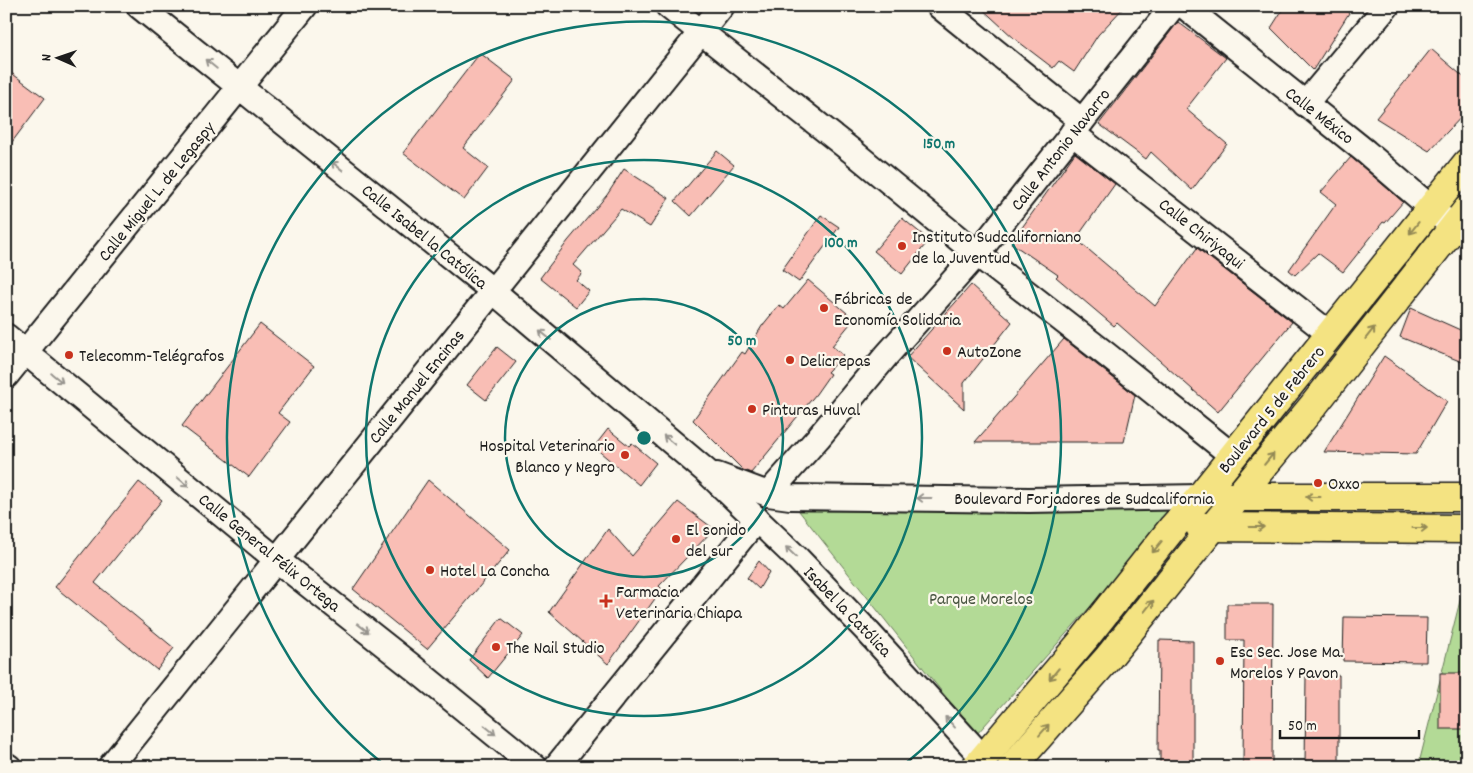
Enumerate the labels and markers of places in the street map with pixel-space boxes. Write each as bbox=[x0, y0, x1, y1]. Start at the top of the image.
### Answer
place label: Instituto Sudcaliforniano de la Juventud bbox=[912, 226, 1081, 272]
marker: Instituto Sudcaliforniano de la Juventud bbox=[896, 240, 908, 252]
place label: Fábricas de Economía Solidaria bbox=[834, 288, 961, 334]
marker: Fábricas de Economía Solidaria bbox=[818, 302, 830, 314]
place label: AutoZone bbox=[957, 341, 1022, 366]
place label: Telecomm-Telégrafos bbox=[79, 345, 225, 370]
marker: AutoZone bbox=[941, 345, 953, 357]
marker: Telecomm-Telégrafos bbox=[63, 349, 75, 361]
place label: Delicrepas bbox=[800, 350, 871, 375]
marker: Delicrepas bbox=[784, 354, 796, 366]
place label: Pinturas Huval bbox=[762, 399, 861, 424]
marker: Pinturas Huval bbox=[746, 403, 758, 415]
centre of rings bbox=[635, 429, 653, 447]
place label: Hospital Veterinario Blanco y Negro bbox=[479, 435, 615, 481]
marker: Hospital Veterinario Blanco y Negro bbox=[619, 449, 631, 461]
place label: Oxxo bbox=[1328, 473, 1360, 498]
marker: Oxxo bbox=[1312, 477, 1324, 489]
place label: El sonido del sur bbox=[686, 519, 746, 565]
marker: El sonido del sur bbox=[670, 533, 682, 545]
place label: Hotel La Concha bbox=[440, 560, 550, 585]
marker: Hotel La Concha bbox=[424, 564, 436, 576]
place label: Farmacia Veterinaria Chiapa bbox=[616, 581, 743, 627]
marker: Farmacia Veterinaria Chiapa bbox=[600, 595, 612, 607]
place label: The Nail Studio bbox=[506, 637, 605, 662]
marker: The Nail Studio bbox=[490, 641, 502, 653]
place label: Esc Sec. Jose Ma. Morelos Y Pavon bbox=[1230, 641, 1343, 687]
marker: Esc Sec. Jose Ma. Morelos Y Pavon bbox=[1214, 655, 1226, 667]

